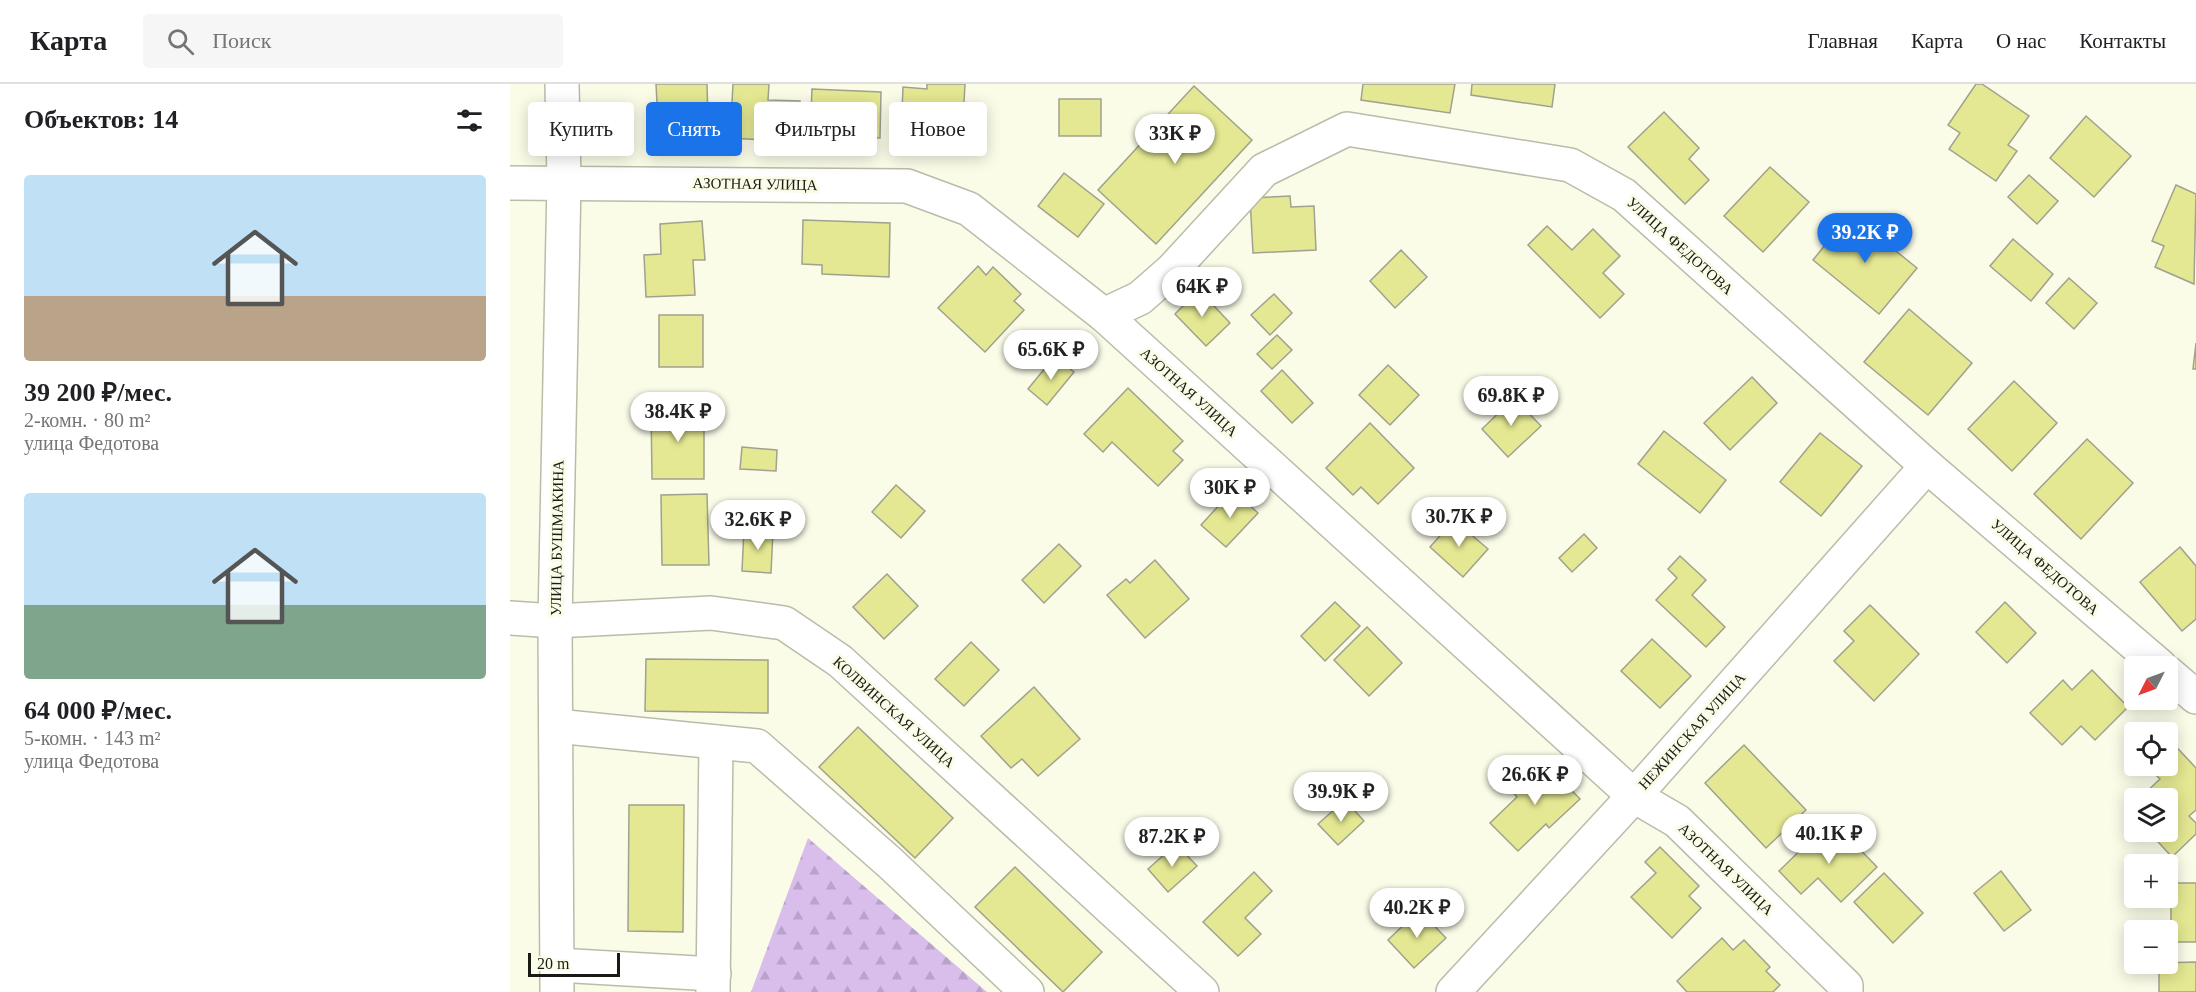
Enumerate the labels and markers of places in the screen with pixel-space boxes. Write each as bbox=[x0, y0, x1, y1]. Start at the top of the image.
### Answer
pin: 33K ₽ bbox=[1133, 114, 1217, 165]
pin: 39.2K ₽ bbox=[1810, 213, 1920, 264]
pin: 64K ₽ bbox=[1160, 267, 1244, 318]
pin: 65.6K ₽ bbox=[996, 330, 1106, 381]
pin: 69.8K ₽ bbox=[1456, 376, 1566, 427]
pin: 38.4K ₽ bbox=[623, 392, 733, 443]
pin: 30K ₽ bbox=[1188, 468, 1272, 519]
pin: 30.7K ₽ bbox=[1404, 497, 1514, 548]
pin: 32.6K ₽ bbox=[703, 500, 813, 551]
pin: 26.6K ₽ bbox=[1480, 755, 1590, 806]
pin: 39.9K ₽ bbox=[1286, 772, 1396, 823]
pin: 40.1K ₽ bbox=[1774, 814, 1884, 865]
pin: 87.2K ₽ bbox=[1117, 817, 1227, 868]
pin: 40.2K ₽ bbox=[1362, 888, 1472, 939]

